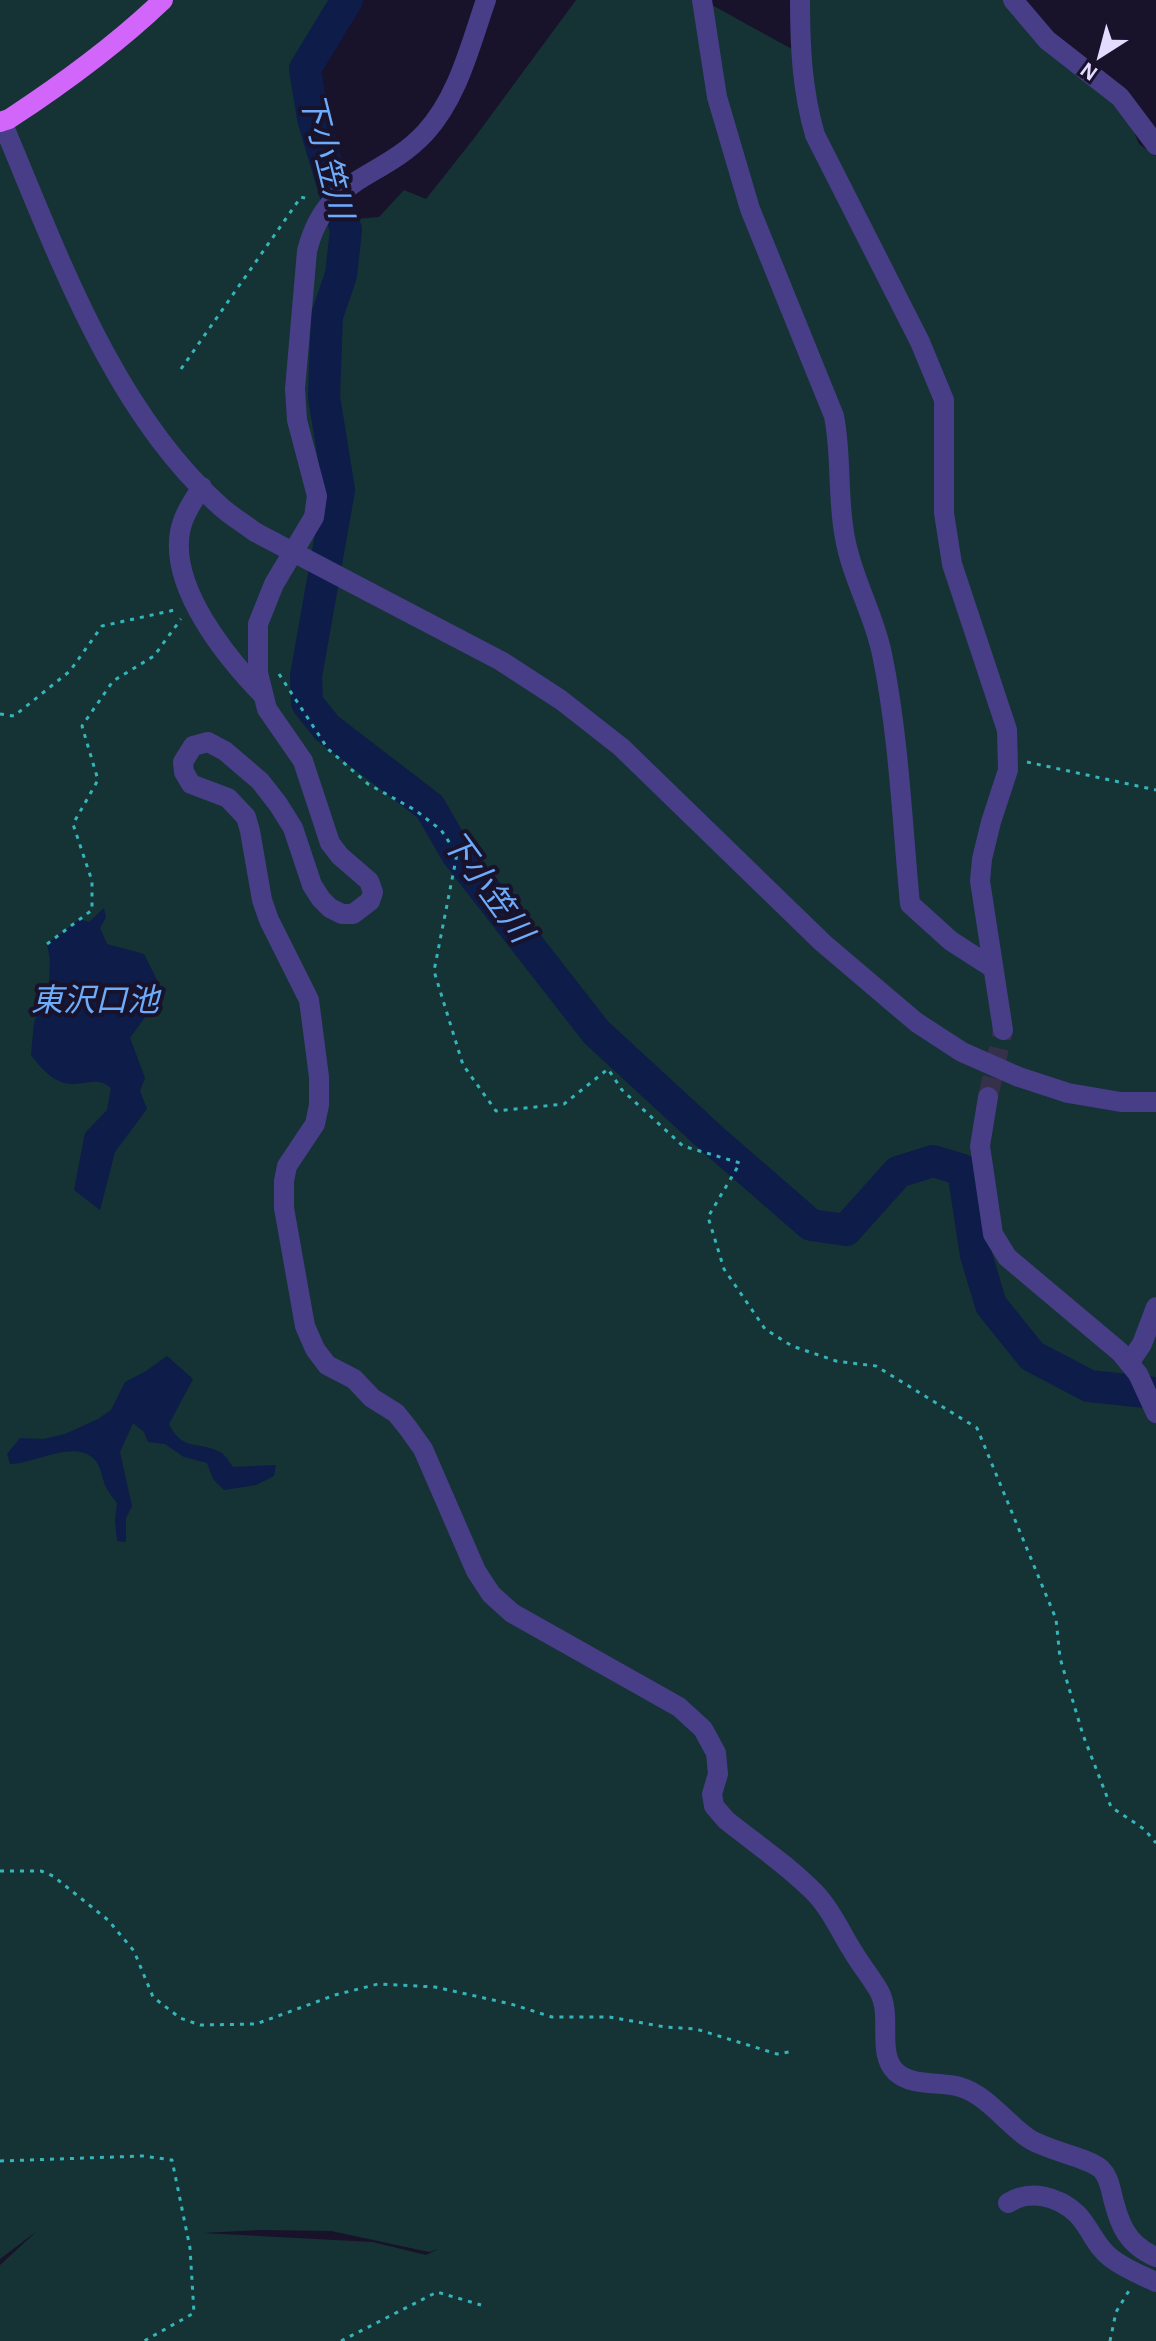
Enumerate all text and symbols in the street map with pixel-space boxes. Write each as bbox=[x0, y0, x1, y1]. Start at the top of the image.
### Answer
north arrow bbox=[1060, 16, 1140, 96]
text: N bbox=[1076, 58, 1101, 85]
water label: 下小笠川 bbox=[295, 90, 360, 225]
water label: 下小笠川 bbox=[436, 825, 541, 951]
water label: 東沢口池 bbox=[31, 984, 162, 1017]

